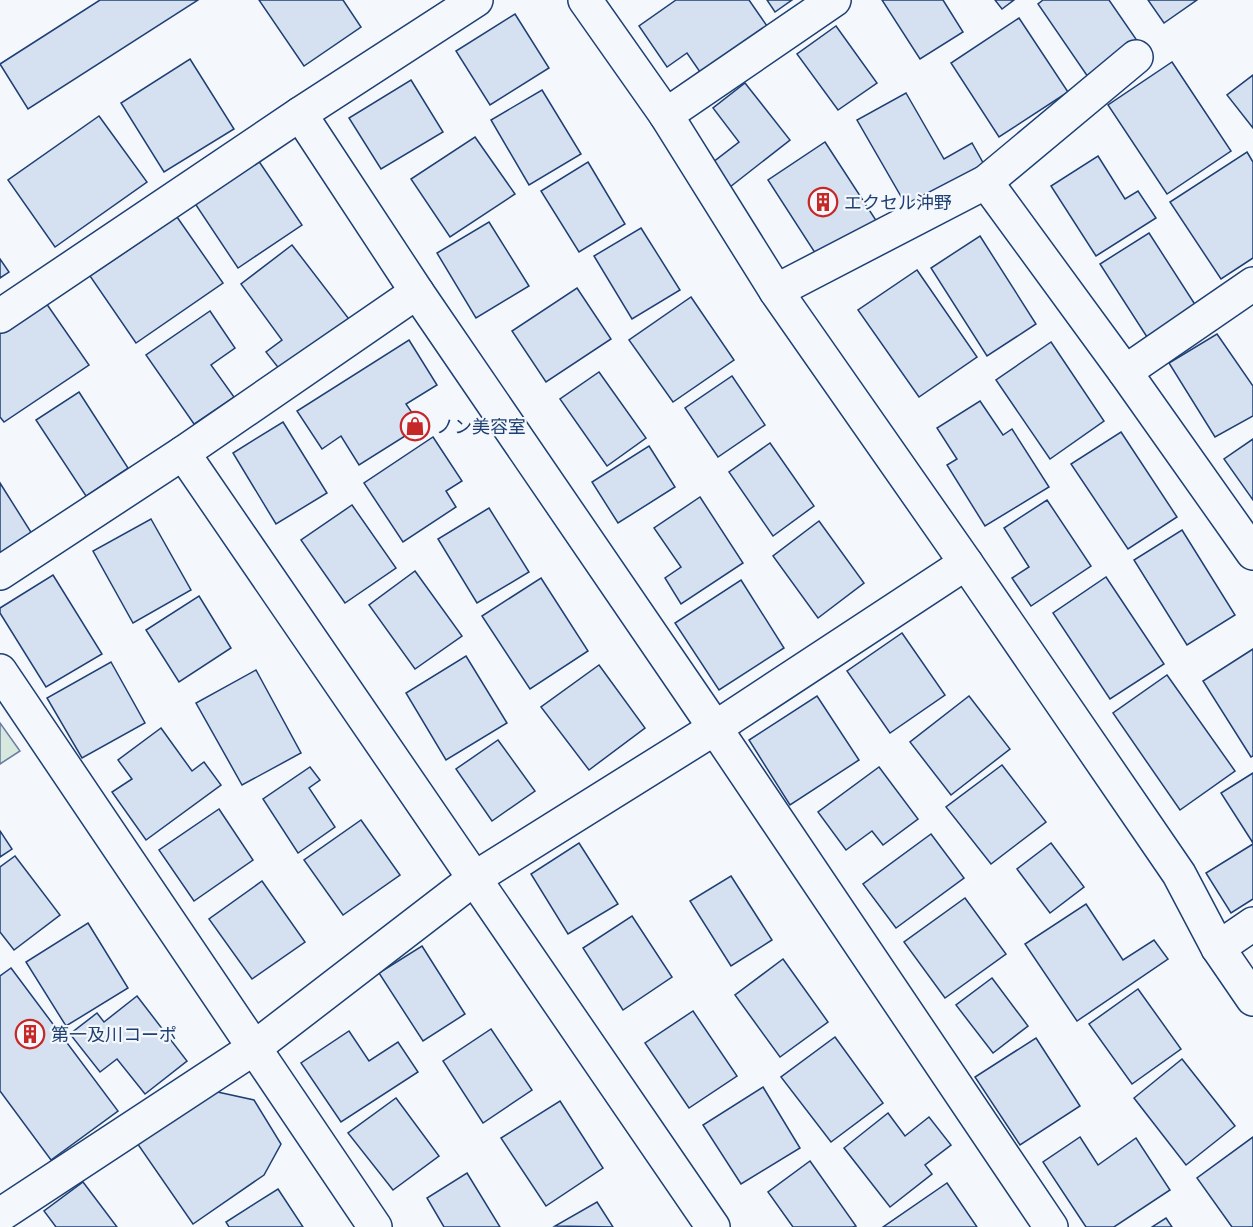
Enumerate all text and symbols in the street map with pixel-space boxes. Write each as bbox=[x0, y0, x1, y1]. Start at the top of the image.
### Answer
building icon: エクセル沖野 bbox=[807, 186, 839, 218]
place label: エクセル沖野 bbox=[844, 191, 952, 214]
shop icon: ノン美容室 bbox=[399, 410, 431, 442]
place label: ノン美容室 bbox=[436, 415, 526, 438]
building icon: 第一及川コーポ bbox=[14, 1018, 46, 1050]
place label: 第一及川コーポ bbox=[51, 1023, 177, 1046]

